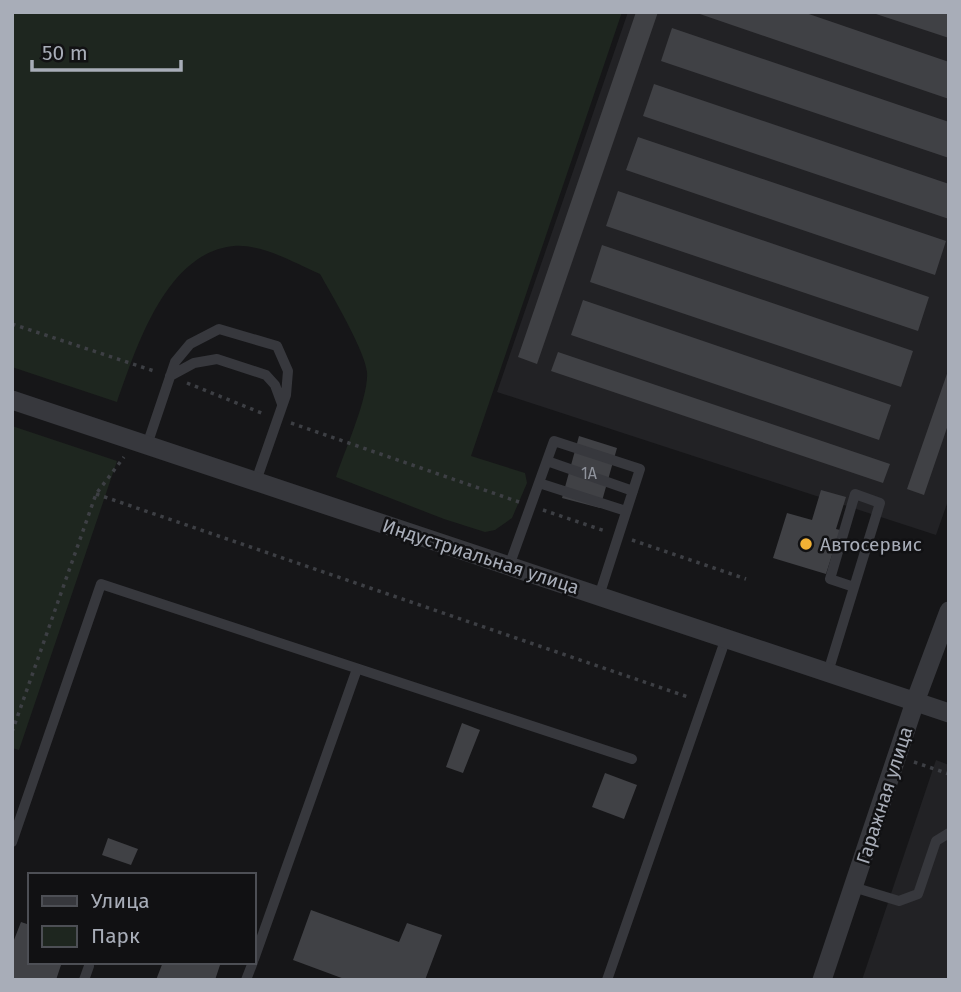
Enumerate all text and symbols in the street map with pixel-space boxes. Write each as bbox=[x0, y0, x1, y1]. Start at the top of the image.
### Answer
scale bar bbox=[32, 28, 180, 72]
text: 50 m bbox=[42, 40, 88, 66]
house number: 1А bbox=[581, 464, 598, 483]
street label: Индустриальная улица bbox=[380, 514, 582, 599]
place label: Автосервис bbox=[820, 533, 922, 556]
marker: Автосервис bbox=[798, 536, 814, 552]
street label: Гаражная улица bbox=[851, 723, 918, 867]
legend bbox=[28, 873, 256, 964]
text: Улица bbox=[91, 888, 150, 914]
text: Парк bbox=[91, 923, 140, 949]

